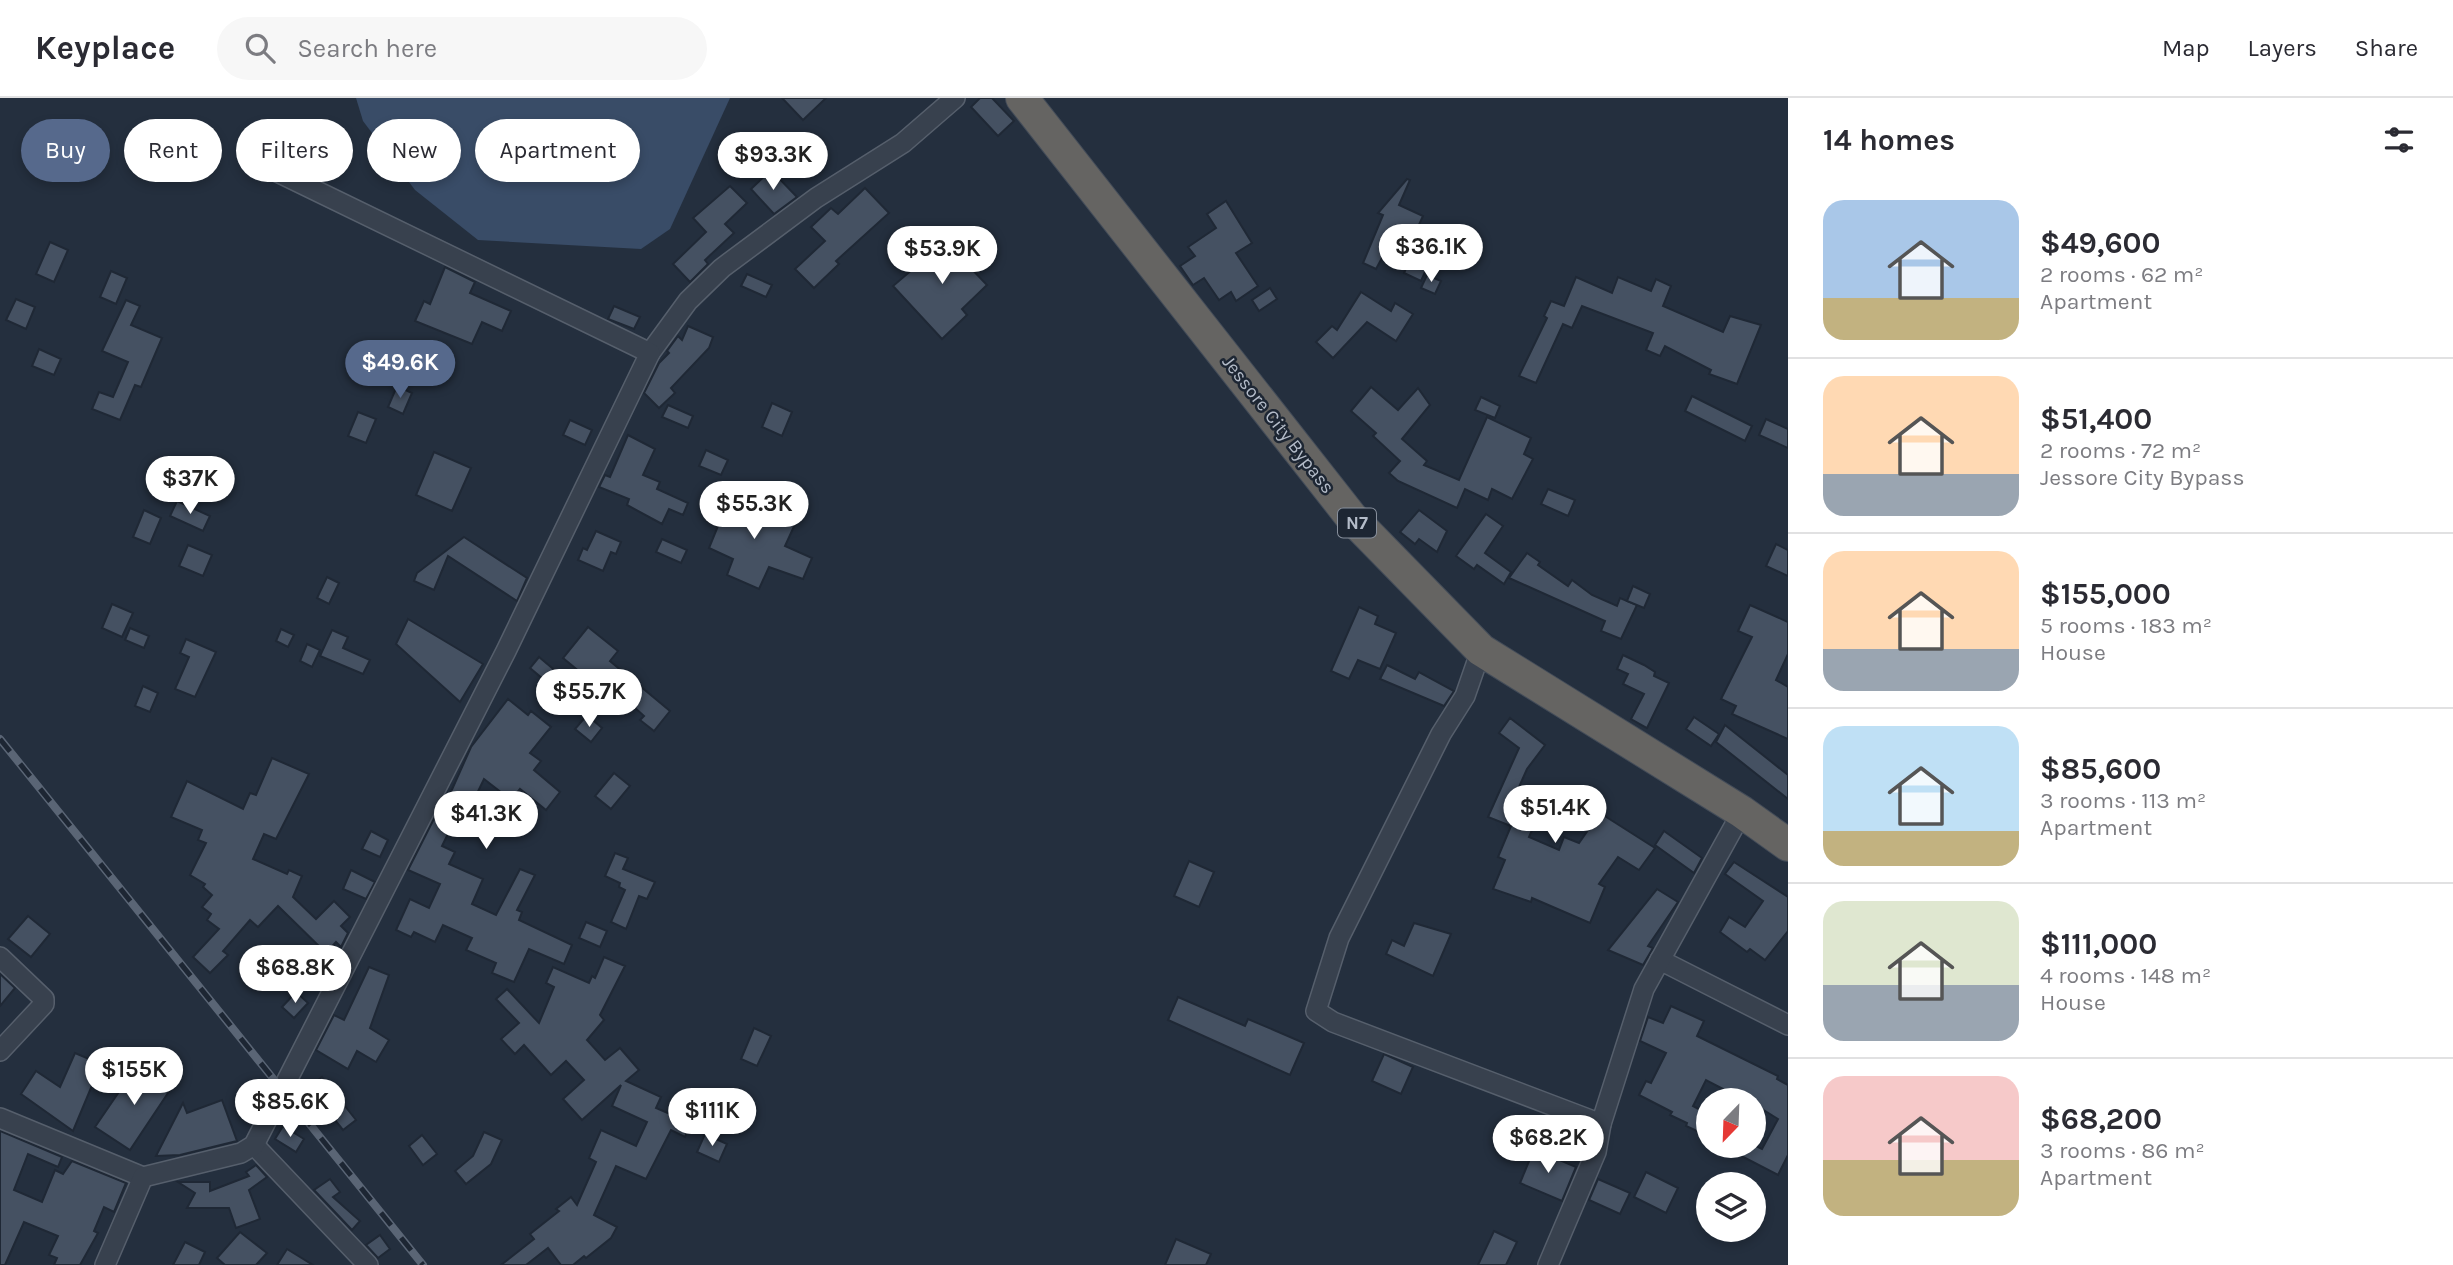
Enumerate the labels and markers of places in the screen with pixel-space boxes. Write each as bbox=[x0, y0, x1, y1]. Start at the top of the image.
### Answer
pin: $93.3K bbox=[716, 132, 830, 192]
pin: $36.1K bbox=[1374, 225, 1488, 284]
pin: $53.9K bbox=[885, 226, 999, 286]
pin: $49.6K bbox=[343, 341, 457, 400]
pin: $37K bbox=[149, 456, 231, 516]
pin: $55.3K bbox=[697, 482, 811, 541]
pin: $55.7K bbox=[532, 670, 646, 729]
pin: $51.4K bbox=[1498, 786, 1612, 845]
pin: $41.3K bbox=[429, 792, 543, 851]
pin: $68.8K bbox=[238, 946, 352, 1005]
pin: $155K bbox=[85, 1048, 183, 1107]
pin: $85.6K bbox=[233, 1080, 347, 1139]
pin: $111K bbox=[663, 1088, 761, 1148]
pin: $68.2K bbox=[1491, 1116, 1605, 1175]

